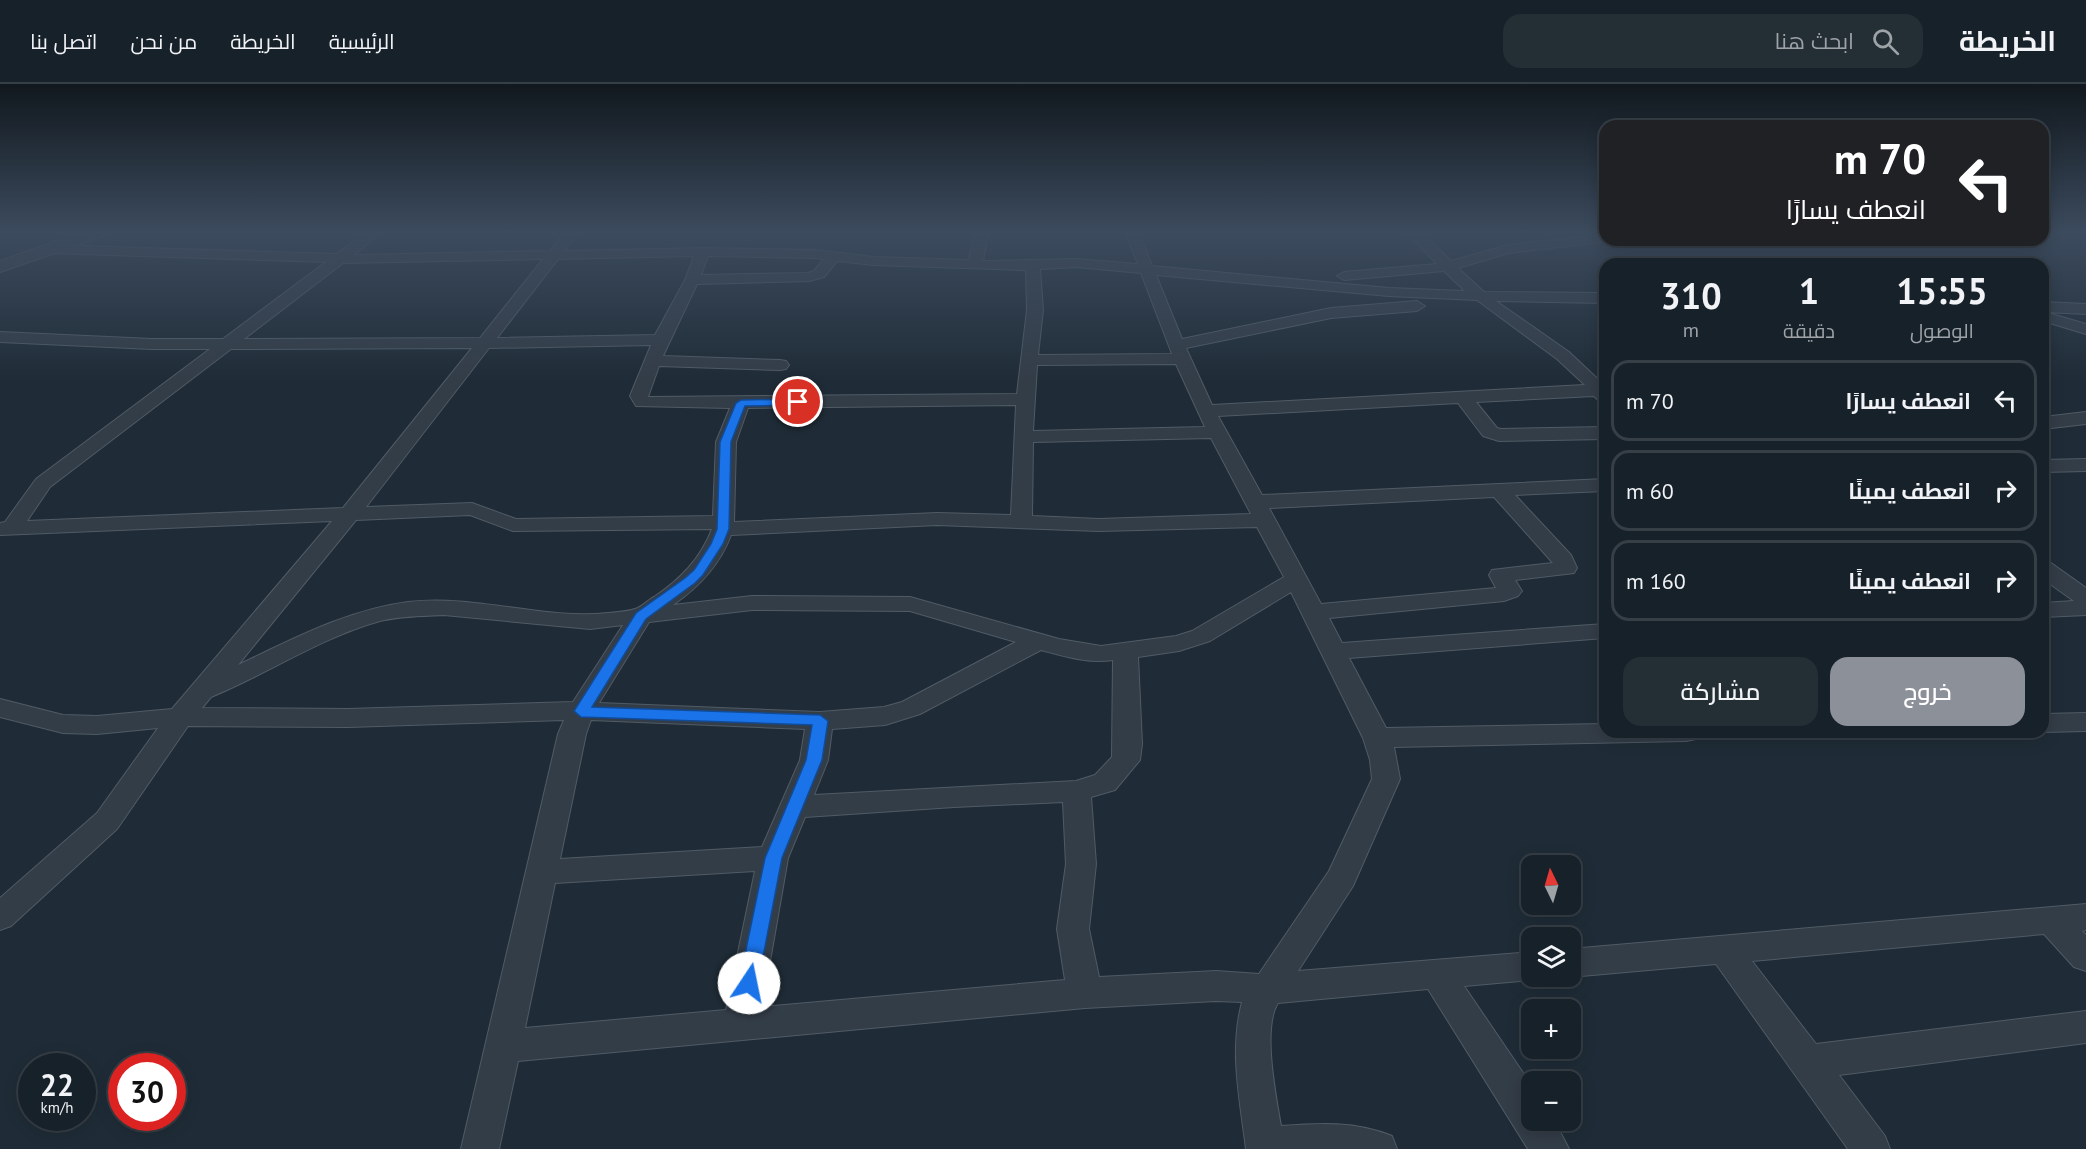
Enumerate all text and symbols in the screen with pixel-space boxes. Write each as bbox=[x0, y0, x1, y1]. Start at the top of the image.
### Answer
search box bbox=[1503, 14, 1923, 68]
text: الخريطة bbox=[1959, 22, 2056, 59]
icon: search bbox=[1869, 25, 1902, 58]
text: ابحث هنا bbox=[1775, 27, 1854, 55]
text: اتصل بنا bbox=[30, 28, 97, 55]
text: من نحن bbox=[130, 28, 197, 55]
text: الخريطة bbox=[230, 28, 296, 55]
text: الرئيسية bbox=[329, 28, 395, 55]
text: 70 m bbox=[1834, 131, 1926, 186]
icon: left bbox=[1947, 144, 2025, 222]
text: انعطف يسارًا bbox=[1786, 192, 1926, 226]
text: 1 bbox=[1799, 267, 1819, 314]
text: 15:55 bbox=[1896, 267, 1988, 314]
text: 310 bbox=[1660, 272, 1722, 319]
text: m bbox=[1683, 317, 1699, 343]
text: دقيقة bbox=[1783, 318, 1835, 344]
text: الوصول bbox=[1910, 318, 1974, 344]
pin bbox=[772, 376, 823, 427]
icon: left bbox=[1989, 384, 2022, 417]
icon: arrive bbox=[781, 385, 814, 418]
text: 70 m bbox=[1626, 387, 1674, 415]
text: انعطف يسارًا bbox=[1845, 387, 1971, 415]
icon: right bbox=[1989, 474, 2022, 507]
text: 60 m bbox=[1626, 477, 1674, 505]
text: انعطف يمينًا bbox=[1848, 477, 1971, 505]
icon: right bbox=[1989, 564, 2022, 597]
text: 160 m bbox=[1626, 567, 1686, 595]
text: انعطف يمينًا bbox=[1848, 567, 1971, 595]
button: مشاركة bbox=[1623, 657, 1818, 726]
button: خروج bbox=[1830, 657, 2025, 726]
north arrow bbox=[1521, 855, 1581, 915]
map controls bbox=[1521, 855, 1581, 1131]
button: layers bbox=[1521, 927, 1581, 987]
position arrow bbox=[717, 951, 781, 1015]
button: + bbox=[1521, 999, 1581, 1059]
speed limit sign: 30 bbox=[108, 1053, 186, 1131]
text: 22 bbox=[40, 1065, 74, 1104]
button: − bbox=[1521, 1071, 1581, 1131]
text: km/h bbox=[41, 1098, 73, 1117]

